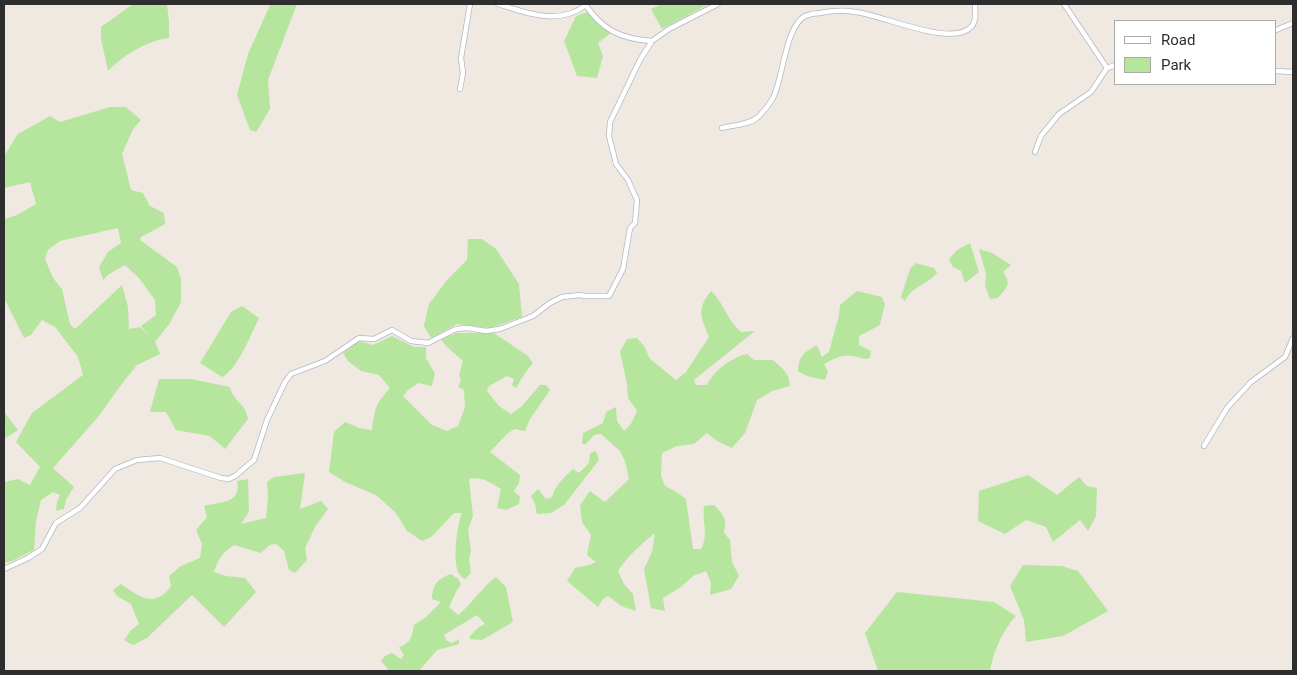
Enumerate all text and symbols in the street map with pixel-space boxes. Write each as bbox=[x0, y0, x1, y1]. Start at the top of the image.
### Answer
legend bbox=[1114, 20, 1277, 85]
text: Road bbox=[1161, 31, 1195, 49]
text: Park bbox=[1161, 56, 1191, 74]

